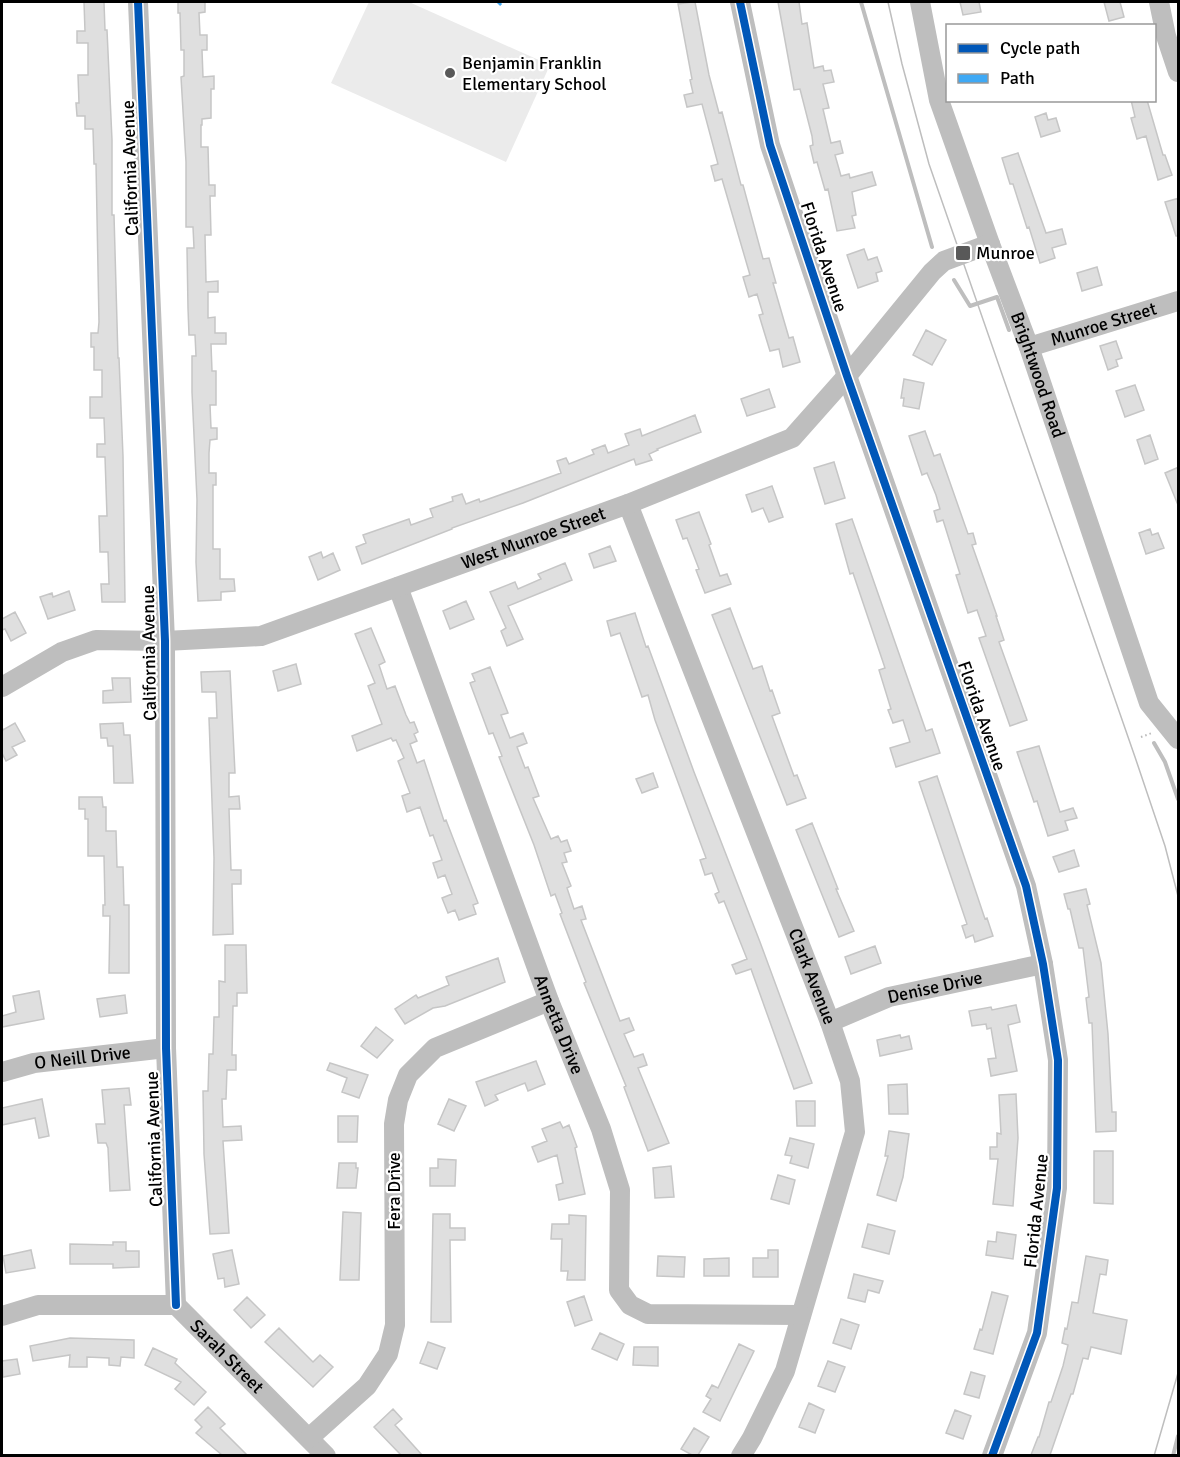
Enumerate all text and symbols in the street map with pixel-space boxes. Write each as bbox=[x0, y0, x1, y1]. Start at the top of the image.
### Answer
legend bbox=[946, 24, 1156, 102]
text: Cycle path bbox=[1000, 37, 1080, 59]
place label: Benjamin Franklin Elementary School bbox=[462, 52, 607, 95]
marker: Benjamin Franklin Elementary School bbox=[443, 66, 457, 80]
text: Path bbox=[1000, 67, 1035, 89]
street label: California Avenue bbox=[117, 100, 143, 236]
street label: Florida Avenue bbox=[796, 199, 852, 315]
place label: Munroe bbox=[976, 242, 1035, 264]
marker: Munroe bbox=[954, 244, 972, 262]
street label: Munroe Street bbox=[1048, 297, 1159, 351]
street label: Brightwood Road bbox=[1006, 309, 1070, 441]
street label: West Munroe Street bbox=[458, 502, 608, 574]
street label: California Avenue bbox=[137, 585, 161, 721]
street label: Florida Avenue bbox=[953, 658, 1011, 774]
street label: Clark Avenue bbox=[784, 925, 841, 1028]
street label: Denise Drive bbox=[885, 966, 984, 1008]
street label: Annetta Drive bbox=[529, 971, 589, 1078]
street label: O Neill Drive bbox=[33, 1041, 132, 1074]
street label: California Avenue bbox=[141, 1071, 167, 1207]
street label: Fera Drive bbox=[383, 1152, 405, 1230]
street label: Florida Avenue bbox=[1019, 1153, 1053, 1269]
street label: Sarah Street bbox=[186, 1315, 268, 1398]

